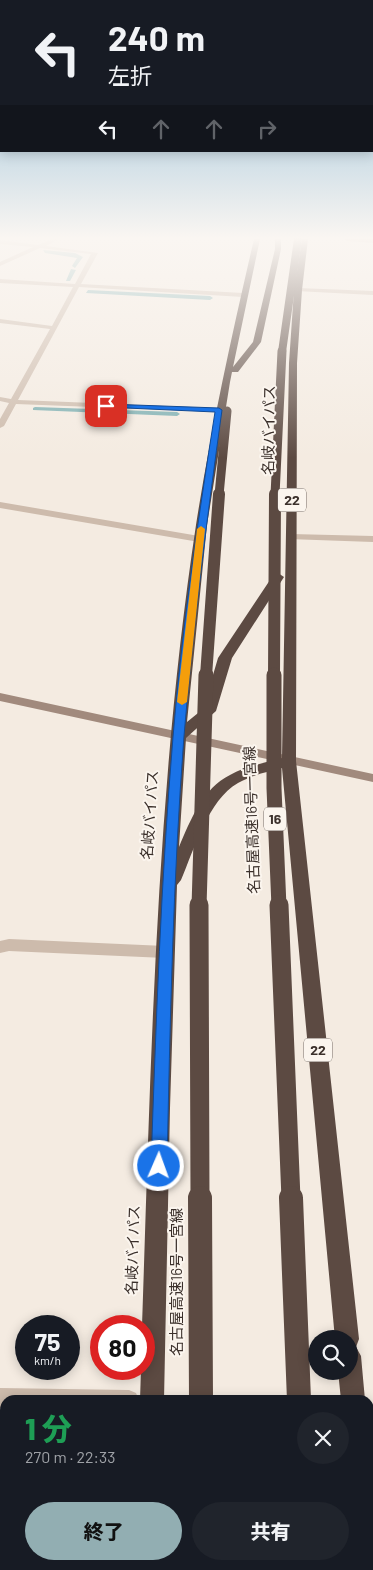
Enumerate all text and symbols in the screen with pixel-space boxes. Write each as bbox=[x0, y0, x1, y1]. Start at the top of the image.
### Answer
text: 240 m bbox=[108, 16, 205, 58]
icon: left bbox=[25, 20, 90, 85]
text: 左折 bbox=[108, 62, 152, 88]
icon: left bbox=[94, 115, 122, 143]
icon: ahead bbox=[147, 115, 175, 143]
icon: ahead bbox=[200, 115, 228, 143]
icon: right bbox=[253, 115, 281, 143]
pin bbox=[85, 385, 127, 427]
street label: 名岐バイパス bbox=[258, 385, 278, 475]
icon: arrive bbox=[92, 392, 120, 420]
road number: 22 bbox=[278, 488, 306, 512]
street label: 名古屋高速16号一宮線 bbox=[239, 746, 263, 894]
street label: 名岐バイパス bbox=[137, 770, 161, 860]
road number: 16 bbox=[264, 808, 286, 831]
road number: 22 bbox=[304, 1038, 332, 1062]
position arrow bbox=[132, 1139, 184, 1191]
street label: 名岐バイパス bbox=[121, 1205, 143, 1295]
street label: 名古屋高速16号一宮線 bbox=[167, 1208, 185, 1356]
speed limit sign: 80 bbox=[90, 1315, 155, 1380]
text: 75 bbox=[35, 1326, 60, 1356]
map controls bbox=[308, 1330, 358, 1380]
button: search bbox=[308, 1330, 358, 1380]
text: km/h bbox=[34, 1353, 61, 1367]
text: 1 分 bbox=[25, 1410, 72, 1446]
button: close bbox=[297, 1412, 349, 1464]
text: 270 m · 22:33 bbox=[25, 1447, 115, 1466]
button: 終了 bbox=[25, 1502, 182, 1560]
button: 共有 bbox=[192, 1502, 349, 1560]

